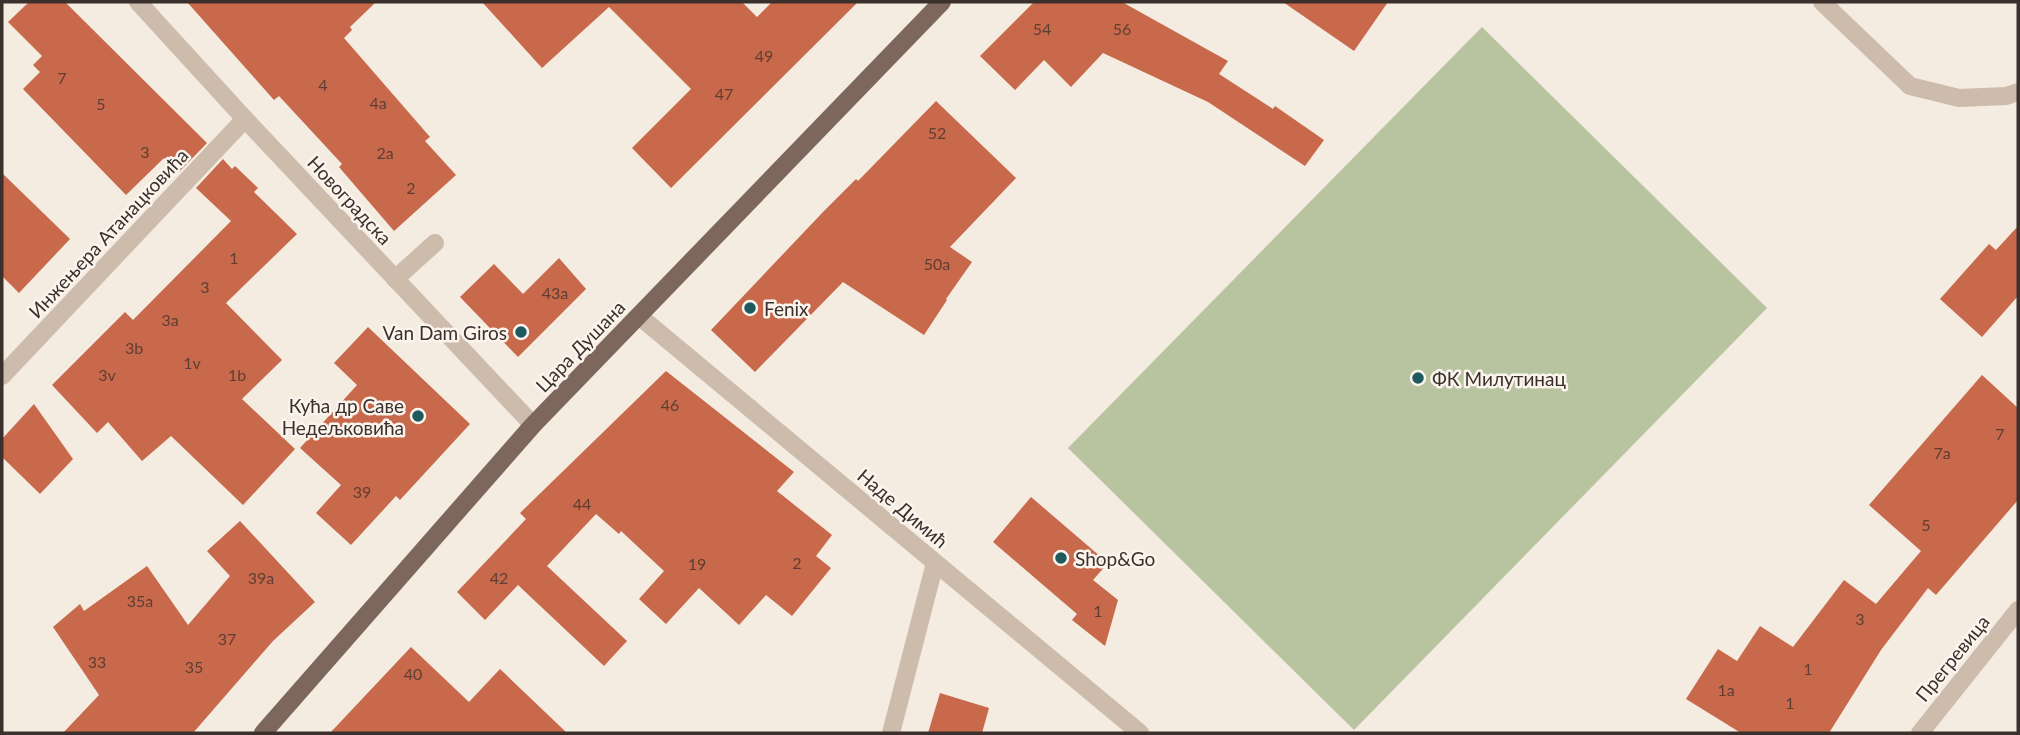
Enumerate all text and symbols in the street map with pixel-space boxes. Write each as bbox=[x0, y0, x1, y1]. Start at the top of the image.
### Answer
house number: 54 bbox=[1033, 19, 1051, 38]
house number: 56 bbox=[1113, 19, 1131, 38]
house number: 49 bbox=[755, 46, 773, 65]
house number: 7 bbox=[57, 68, 67, 87]
house number: 4 bbox=[318, 75, 328, 94]
house number: 47 bbox=[715, 84, 733, 103]
house number: 4a bbox=[369, 93, 387, 112]
house number: 5 bbox=[96, 94, 106, 113]
house number: 52 bbox=[928, 123, 946, 142]
house number: 3 bbox=[140, 142, 150, 161]
house number: 2a bbox=[376, 143, 394, 162]
street label: Инжењера Атанацковића bbox=[23, 144, 193, 322]
street label: Новоградска bbox=[303, 151, 397, 249]
house number: 2 bbox=[406, 178, 416, 197]
house number: 1 bbox=[229, 248, 239, 267]
house number: 50a bbox=[924, 254, 950, 273]
house number: 3 bbox=[200, 277, 210, 296]
house number: 43a bbox=[542, 283, 568, 302]
street label: Цара Душана bbox=[531, 296, 629, 396]
place label: Fenix bbox=[764, 297, 809, 320]
marker: Fenix bbox=[742, 300, 758, 316]
house number: 3a bbox=[161, 310, 179, 329]
place label: Van Dam Giros bbox=[383, 321, 507, 344]
marker: Van Dam Giros bbox=[513, 324, 529, 340]
house number: 3b bbox=[125, 338, 143, 357]
house number: 1v bbox=[183, 353, 202, 372]
house number: 3v bbox=[98, 365, 117, 384]
house number: 1b bbox=[228, 365, 246, 384]
place label: ФК Милутинац bbox=[1432, 367, 1566, 390]
marker: ФК Милутинац bbox=[1410, 370, 1426, 386]
place label: Кућа др Саве Недељковића bbox=[282, 394, 404, 439]
house number: 46 bbox=[661, 395, 679, 414]
marker: Кућа др Саве Недељковића bbox=[410, 408, 426, 424]
house number: 7 bbox=[1995, 424, 2005, 443]
house number: 7a bbox=[1933, 443, 1951, 462]
street label: Наде Димић bbox=[853, 464, 953, 552]
house number: 39 bbox=[353, 482, 371, 501]
house number: 44 bbox=[573, 494, 591, 513]
house number: 5 bbox=[1921, 515, 1931, 534]
place label: Shop&Go bbox=[1075, 547, 1155, 570]
marker: Shop&Go bbox=[1053, 550, 1069, 566]
house number: 2 bbox=[792, 553, 802, 572]
house number: 19 bbox=[688, 554, 706, 573]
house number: 39a bbox=[248, 568, 274, 587]
house number: 42 bbox=[490, 568, 508, 587]
house number: 35a bbox=[127, 591, 153, 610]
house number: 1 bbox=[1093, 601, 1103, 620]
house number: 3 bbox=[1855, 609, 1865, 628]
street label: Прегревица bbox=[1910, 610, 1994, 706]
house number: 37 bbox=[218, 629, 236, 648]
house number: 33 bbox=[88, 652, 106, 671]
house number: 35 bbox=[185, 657, 203, 676]
house number: 1 bbox=[1803, 659, 1813, 678]
house number: 40 bbox=[404, 664, 422, 683]
house number: 1a bbox=[1717, 680, 1735, 699]
house number: 1 bbox=[1785, 693, 1795, 712]

